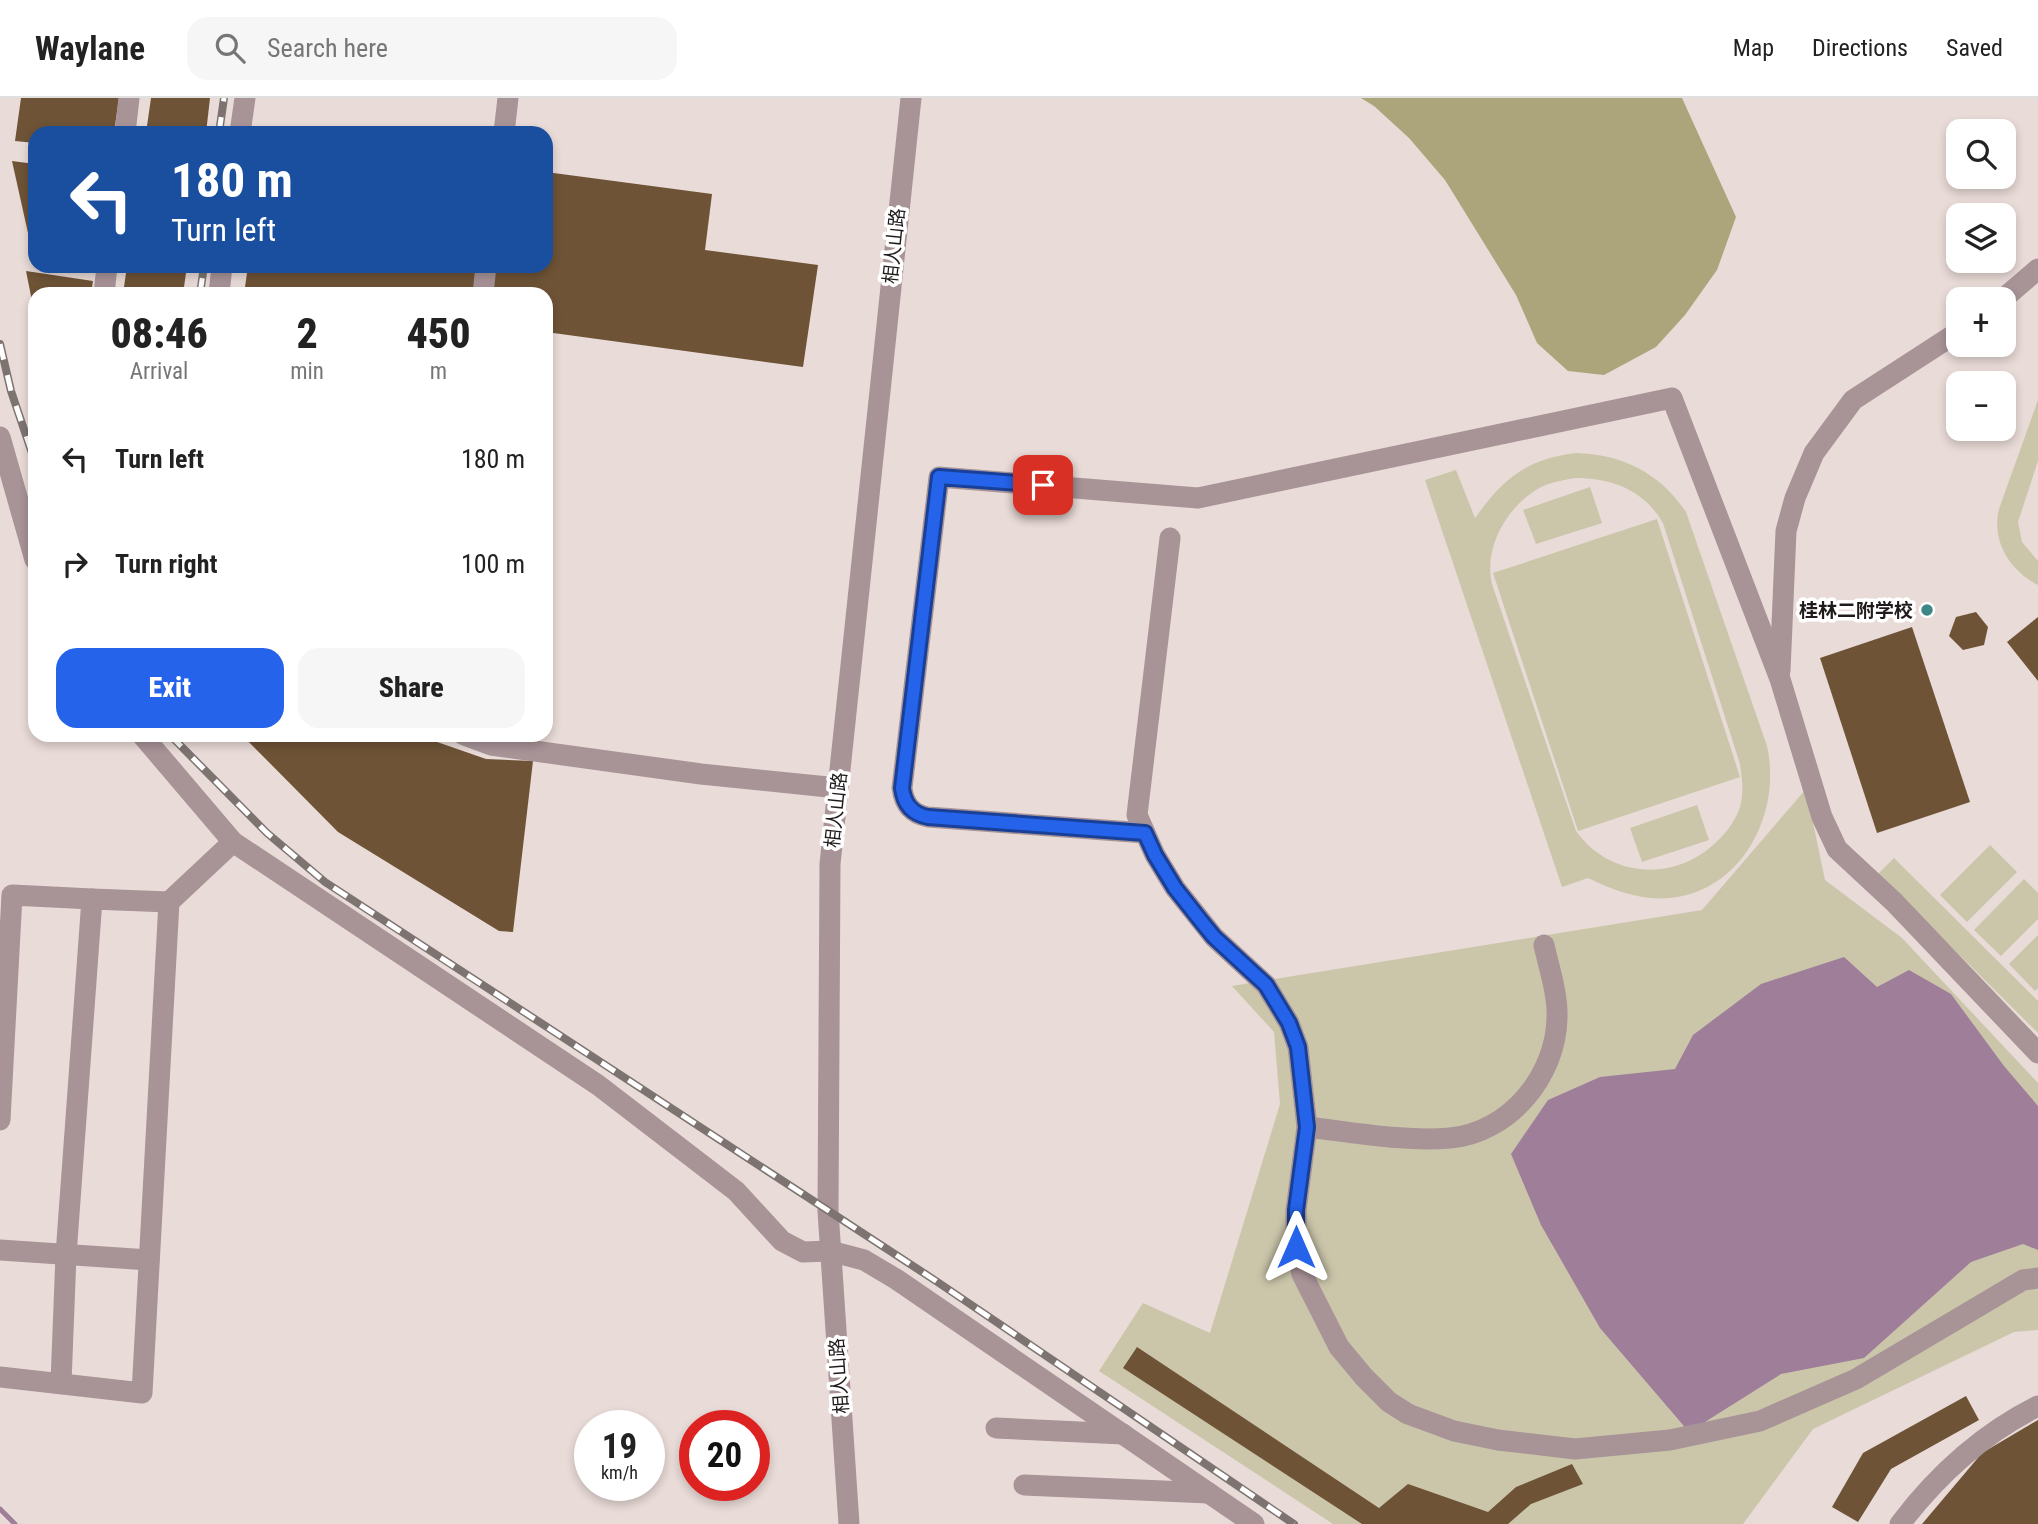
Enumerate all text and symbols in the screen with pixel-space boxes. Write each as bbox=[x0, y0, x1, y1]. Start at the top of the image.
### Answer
search box bbox=[187, 17, 677, 80]
text: Waylane bbox=[35, 29, 145, 68]
icon: search bbox=[211, 29, 249, 67]
text: Search here bbox=[267, 33, 388, 63]
text: Map bbox=[1733, 34, 1774, 62]
text: Directions bbox=[1812, 34, 1908, 62]
text: Saved bbox=[1946, 34, 2003, 62]
map controls bbox=[1946, 119, 2016, 441]
button: search bbox=[1946, 119, 2016, 189]
text: 180 m bbox=[171, 152, 293, 209]
icon: left bbox=[56, 154, 147, 245]
button: layers bbox=[1946, 203, 2016, 273]
street label: 相人山路 bbox=[879, 207, 909, 285]
text: Turn left bbox=[171, 211, 276, 249]
button: + bbox=[1946, 287, 2016, 357]
text: 08:46 bbox=[110, 309, 208, 358]
text: 2 bbox=[296, 309, 318, 358]
text: 450 bbox=[406, 309, 471, 358]
text: Arrival bbox=[130, 358, 188, 385]
text: min bbox=[290, 358, 324, 385]
text: m bbox=[430, 358, 447, 385]
button: − bbox=[1946, 371, 2016, 441]
icon: left bbox=[56, 440, 94, 478]
text: Turn left bbox=[115, 444, 204, 474]
text: 180 m bbox=[461, 444, 525, 474]
pin bbox=[1013, 455, 1073, 515]
icon: arrive bbox=[1024, 466, 1062, 504]
icon: right bbox=[56, 545, 94, 583]
text: Turn right bbox=[115, 549, 217, 579]
text: 100 m bbox=[461, 549, 525, 579]
place label: 桂林二附学校 bbox=[1799, 599, 1913, 622]
marker: 桂林二附学校 bbox=[1919, 602, 1935, 618]
button: Exit bbox=[56, 648, 284, 728]
button: Share bbox=[298, 648, 525, 728]
street label: 相人山路 bbox=[821, 771, 851, 849]
position arrow bbox=[1259, 1210, 1333, 1284]
street label: 相人山路 bbox=[825, 1337, 853, 1415]
speed limit sign: 20 bbox=[679, 1410, 770, 1501]
text: 19 bbox=[602, 1426, 637, 1467]
text: km/h bbox=[601, 1462, 638, 1483]

